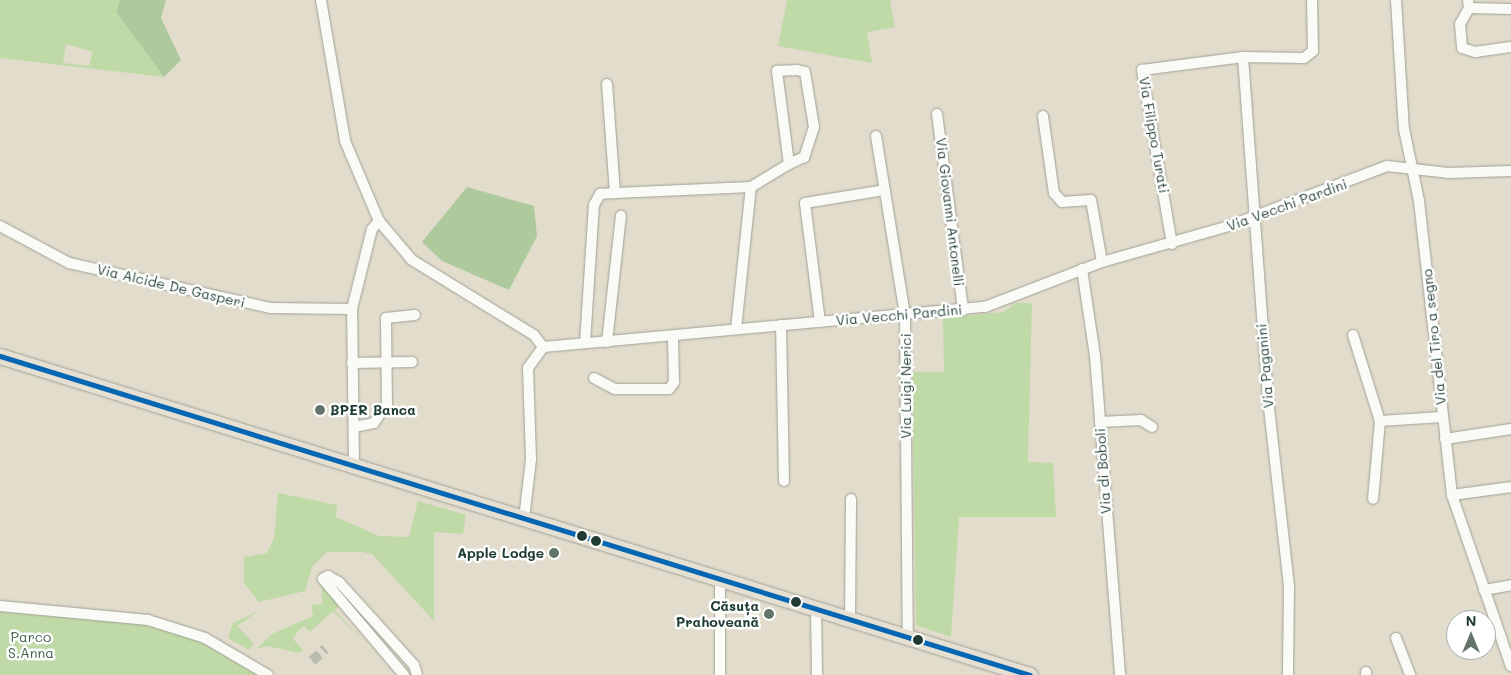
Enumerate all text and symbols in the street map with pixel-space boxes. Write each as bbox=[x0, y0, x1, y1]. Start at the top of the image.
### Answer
street label: Via Filippo Turati bbox=[1135, 75, 1173, 195]
street label: Via Giovanni Antonelli bbox=[933, 137, 967, 287]
street label: Via Vecchi Pardini bbox=[1225, 175, 1349, 235]
street label: Via Alcide De Gasperi bbox=[95, 261, 247, 311]
street label: Via del Tiro a segno bbox=[1418, 268, 1450, 406]
street label: Via Vecchi Pardini bbox=[835, 301, 963, 329]
street label: Via Paganini bbox=[1253, 323, 1277, 409]
street label: Via Luigi Nerici bbox=[898, 333, 914, 439]
place label: BPER Banca bbox=[330, 402, 416, 418]
marker: BPER Banca bbox=[314, 404, 326, 416]
street label: Via di Boboli bbox=[1092, 427, 1114, 515]
unlabelled marker bbox=[577, 531, 587, 541]
unlabelled marker bbox=[591, 536, 601, 546]
place label: Apple Lodge bbox=[457, 545, 544, 561]
marker: Apple Lodge bbox=[548, 547, 560, 559]
unlabelled marker bbox=[791, 597, 801, 607]
place label: Căsuța Prahoveană bbox=[676, 598, 759, 630]
marker: Căsuța Prahoveană bbox=[763, 608, 775, 620]
north arrow bbox=[1446, 610, 1496, 660]
text: N bbox=[1466, 611, 1476, 630]
park label: Parco S.Anna bbox=[8, 629, 54, 662]
unlabelled marker bbox=[913, 635, 923, 645]

